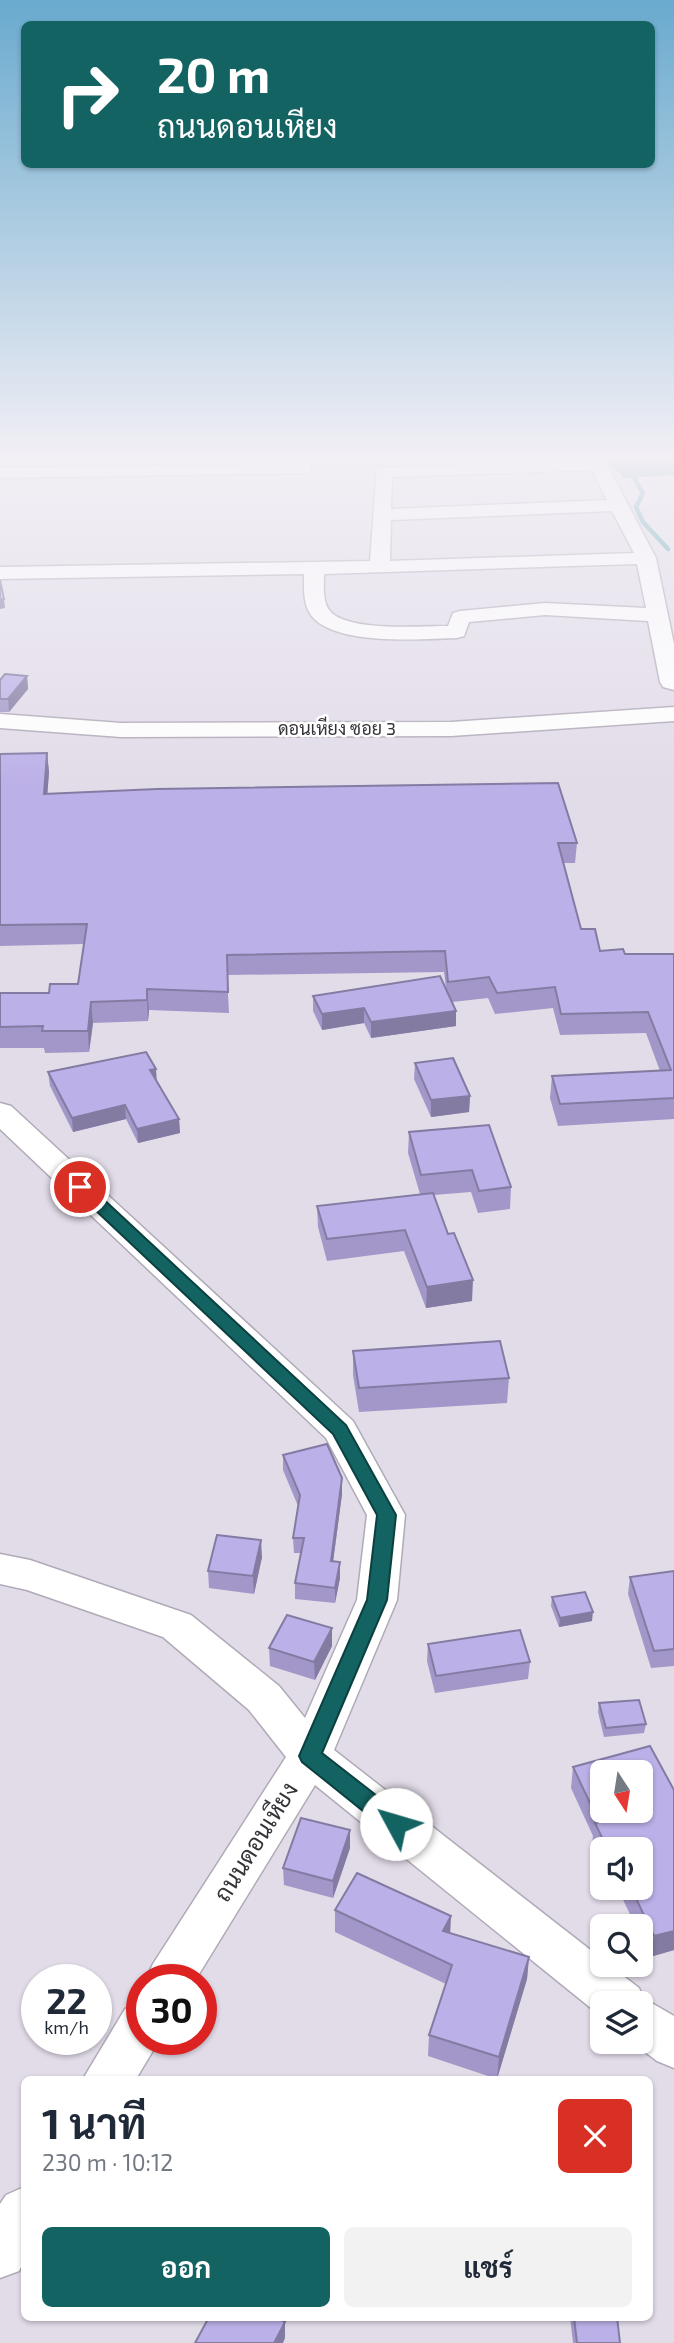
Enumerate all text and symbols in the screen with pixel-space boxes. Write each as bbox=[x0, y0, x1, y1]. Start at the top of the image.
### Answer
text: 20 m bbox=[157, 44, 270, 103]
icon: right bbox=[42, 49, 133, 140]
text: ถนนดอนเหียง bbox=[157, 106, 338, 144]
street label: ดอนเหียง ซอย 3 bbox=[278, 716, 396, 739]
pin bbox=[50, 1157, 110, 1217]
icon: arrive bbox=[61, 1168, 99, 1206]
north arrow bbox=[590, 1760, 653, 1824]
map controls bbox=[590, 1760, 653, 2054]
street label: ถนนดอนเหียง bbox=[207, 1776, 303, 1906]
position arrow bbox=[359, 1787, 433, 1861]
button: sound bbox=[590, 1837, 653, 1900]
button: search bbox=[590, 1914, 653, 1977]
speed limit sign: 30 bbox=[126, 1964, 217, 2055]
text: 22 bbox=[46, 1979, 87, 2021]
button: layers bbox=[590, 1991, 653, 2054]
text: km/h bbox=[44, 2016, 89, 2038]
text: 1 นาที bbox=[42, 2097, 146, 2147]
button: close bbox=[558, 2099, 632, 2173]
text: 230 m · 10:12 bbox=[42, 2148, 173, 2176]
button: ออก bbox=[42, 2227, 330, 2307]
button: แชร์ bbox=[344, 2227, 632, 2307]

